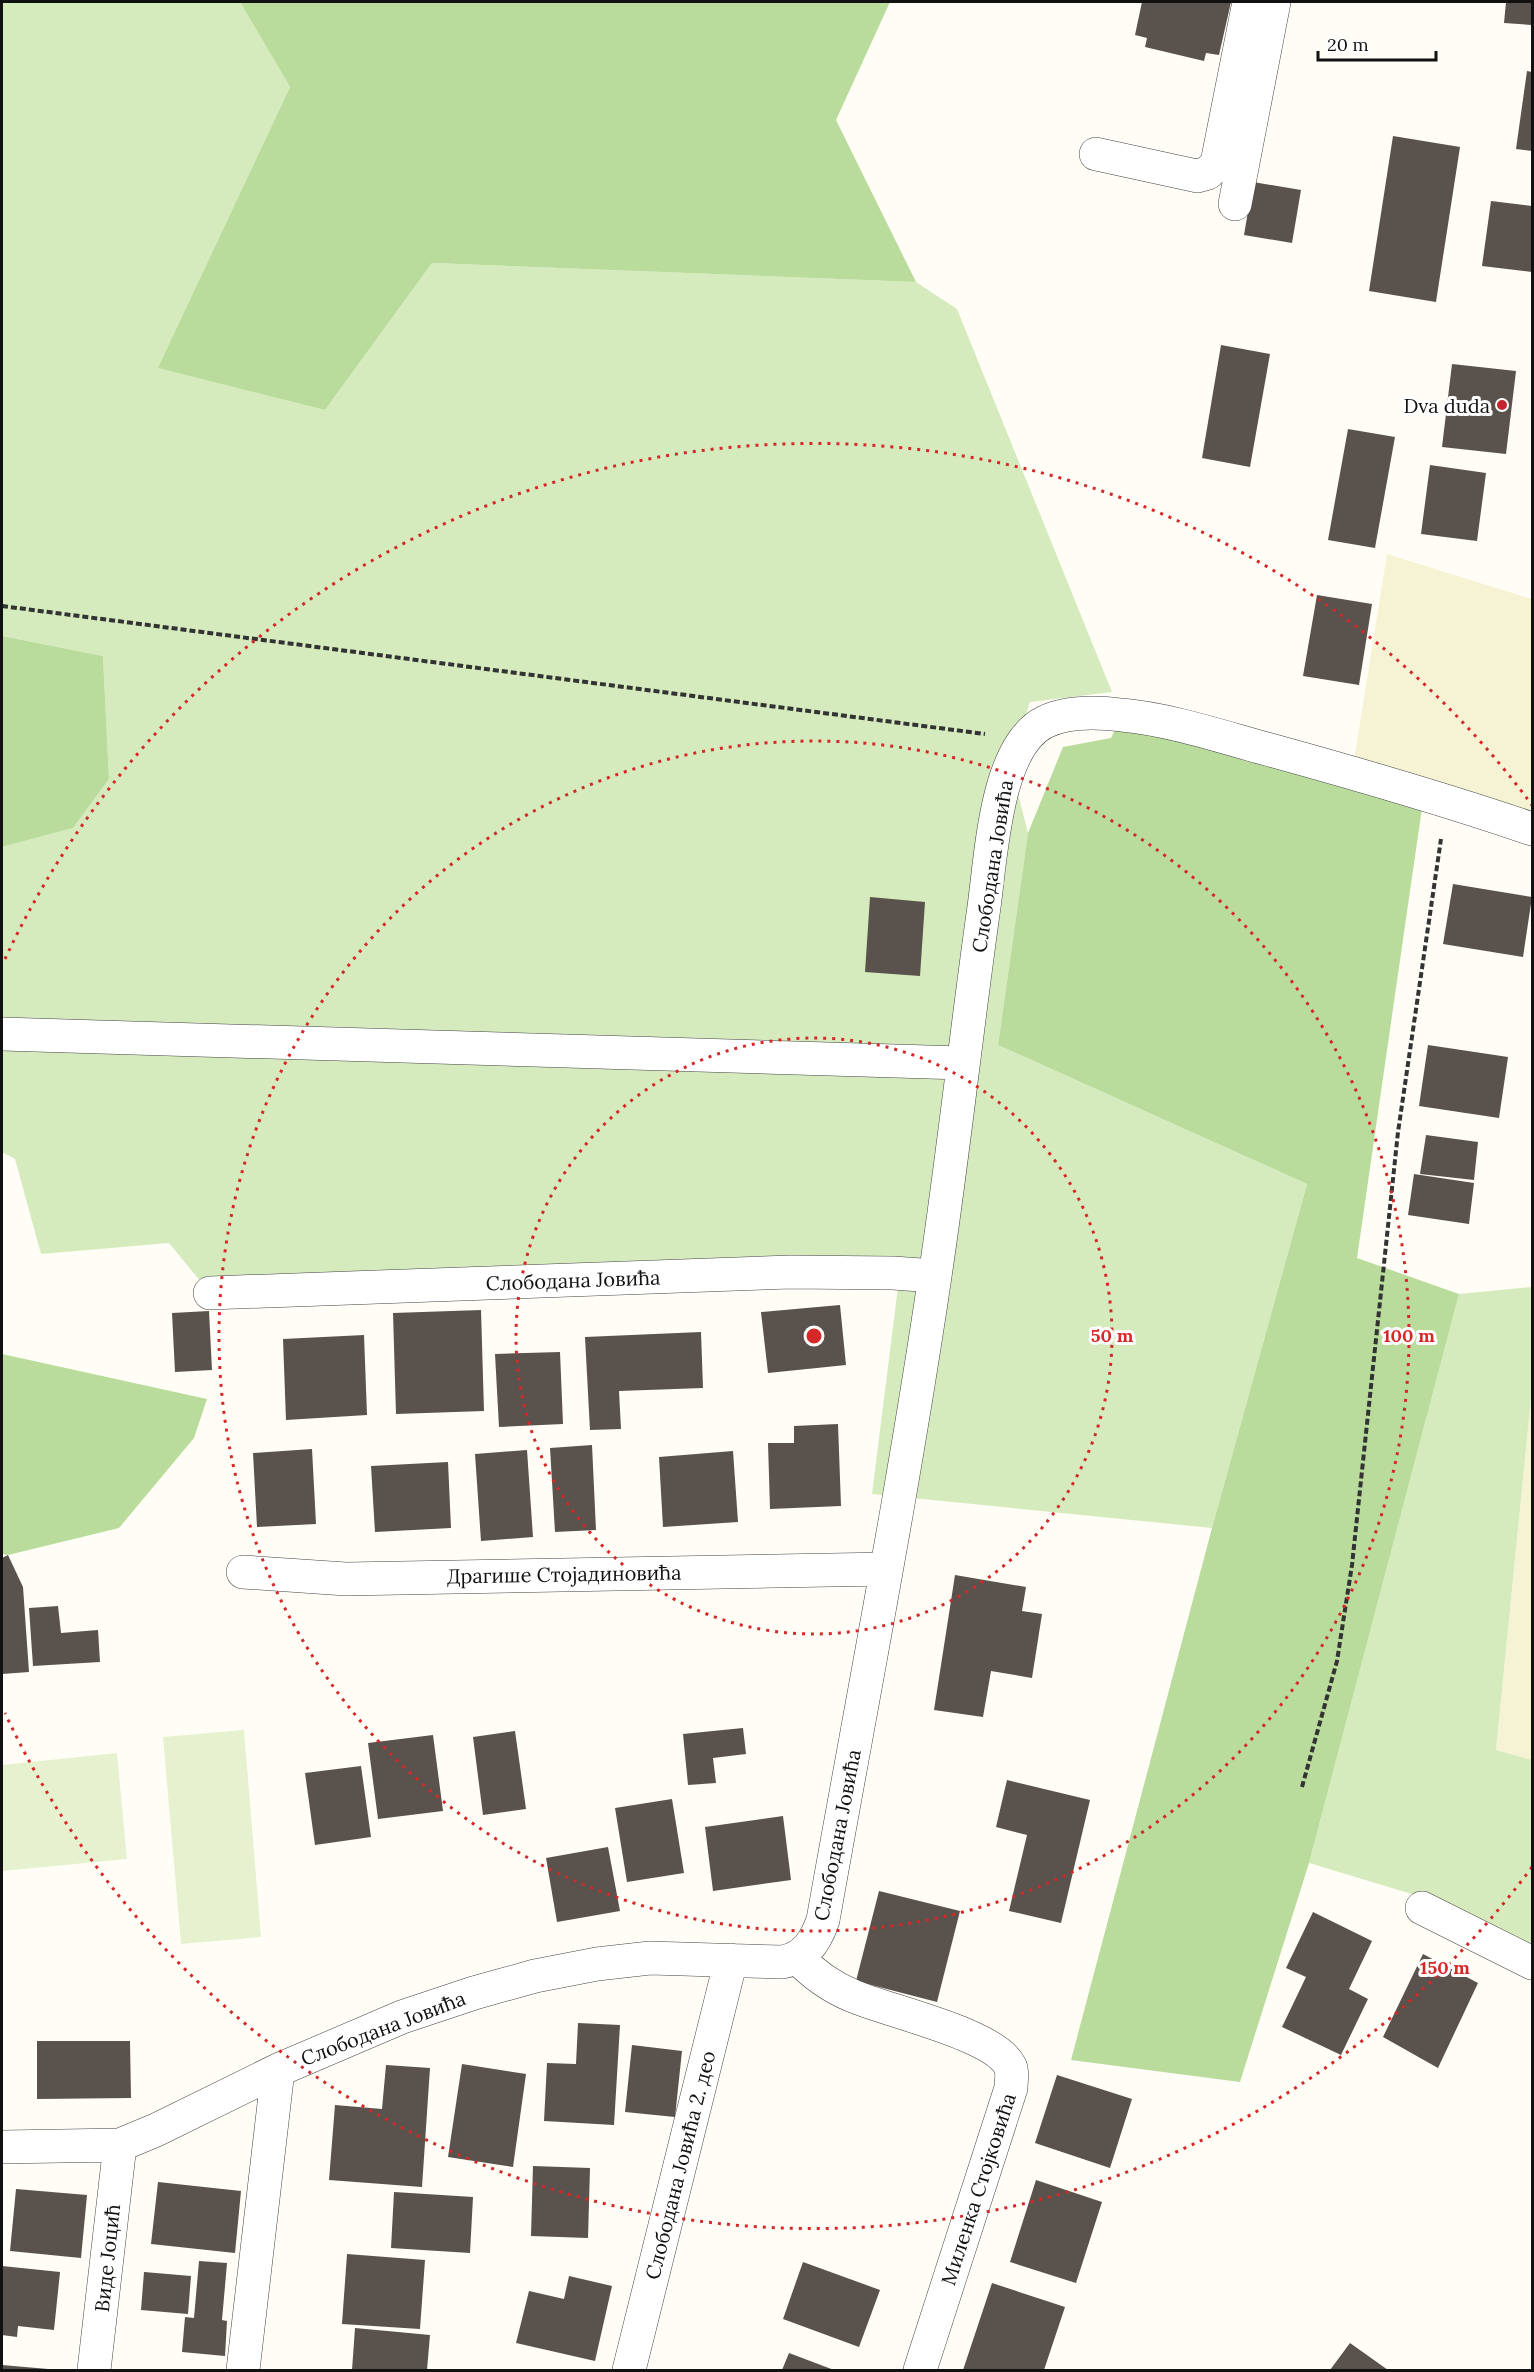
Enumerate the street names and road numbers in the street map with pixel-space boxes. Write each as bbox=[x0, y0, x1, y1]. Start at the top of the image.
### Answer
street label: Слободана Јовића bbox=[966, 778, 1018, 954]
street label: Слободана Јовића bbox=[485, 1264, 661, 1296]
street label: Драгише Стојадиновића bbox=[446, 1559, 682, 1589]
street label: Слободана Јовића bbox=[808, 1747, 866, 1923]
street label: Слободана Јовића bbox=[297, 1985, 469, 2071]
street label: Слободана Јовића 2. део bbox=[639, 2048, 721, 2282]
street label: Миленка Стојковића bbox=[935, 2090, 1021, 2288]
street label: Виде Јоцић bbox=[89, 2203, 125, 2313]

